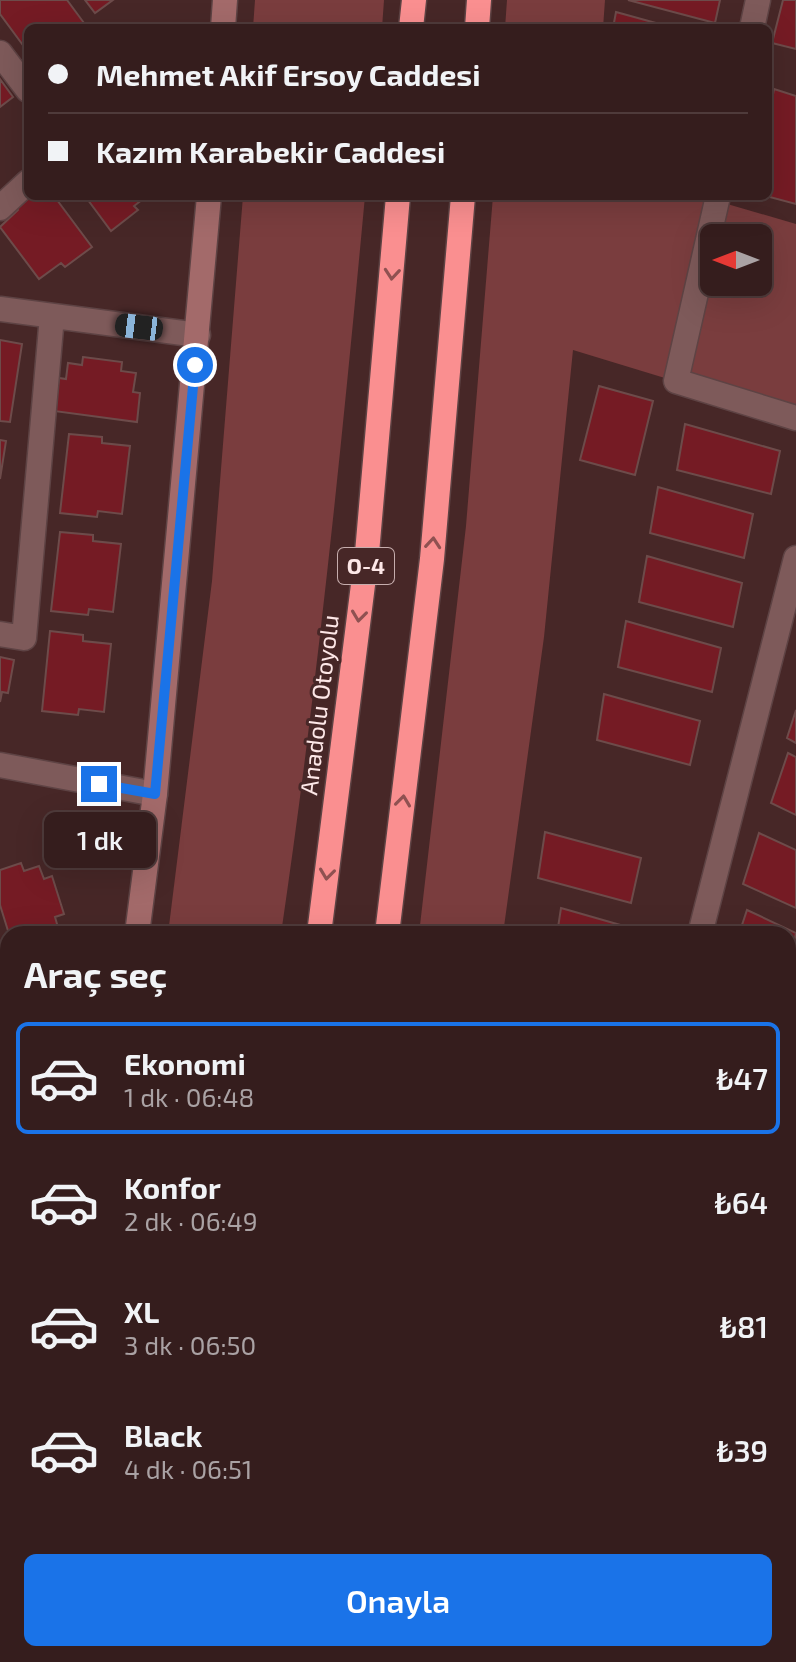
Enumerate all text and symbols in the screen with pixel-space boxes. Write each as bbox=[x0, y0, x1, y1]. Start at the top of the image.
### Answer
text: Mehmet Akif Ersoy Caddesi bbox=[96, 56, 481, 92]
text: Kazım Karabekir Caddesi bbox=[96, 133, 445, 169]
north arrow bbox=[700, 224, 772, 296]
map controls bbox=[700, 224, 772, 296]
one-way arrow bbox=[384, 268, 401, 281]
car bbox=[114, 312, 164, 342]
route start bbox=[177, 347, 213, 383]
one-way arrow bbox=[424, 536, 441, 549]
road number: O-4 bbox=[338, 548, 394, 584]
one-way arrow bbox=[351, 610, 368, 623]
street label: Anadolu Otoyolu bbox=[293, 613, 344, 797]
route end bbox=[81, 766, 117, 802]
one-way arrow bbox=[395, 794, 412, 807]
callout: 1 dk bbox=[43, 812, 155, 868]
text: 1 dk bbox=[77, 824, 123, 855]
one-way arrow bbox=[318, 868, 335, 881]
text: Araç seç bbox=[24, 952, 167, 995]
icon: car bbox=[28, 1042, 100, 1114]
text: Ekonomi bbox=[124, 1045, 246, 1081]
text: ₺47 bbox=[716, 1060, 768, 1096]
text: 1 dk · 06:48 bbox=[124, 1081, 254, 1112]
icon: car bbox=[28, 1166, 100, 1238]
text: Konfor bbox=[124, 1169, 221, 1205]
text: ₺64 bbox=[715, 1184, 768, 1220]
text: 2 dk · 06:49 bbox=[124, 1205, 258, 1236]
icon: car bbox=[28, 1290, 100, 1362]
text: XL bbox=[124, 1293, 159, 1329]
text: ₺81 bbox=[720, 1308, 768, 1344]
text: 3 dk · 06:50 bbox=[124, 1329, 256, 1360]
icon: car bbox=[28, 1414, 100, 1486]
text: Black bbox=[124, 1417, 202, 1453]
text: ₺39 bbox=[716, 1432, 768, 1468]
text: 4 dk · 06:51 bbox=[124, 1453, 252, 1484]
button: Onayla bbox=[24, 1554, 772, 1646]

